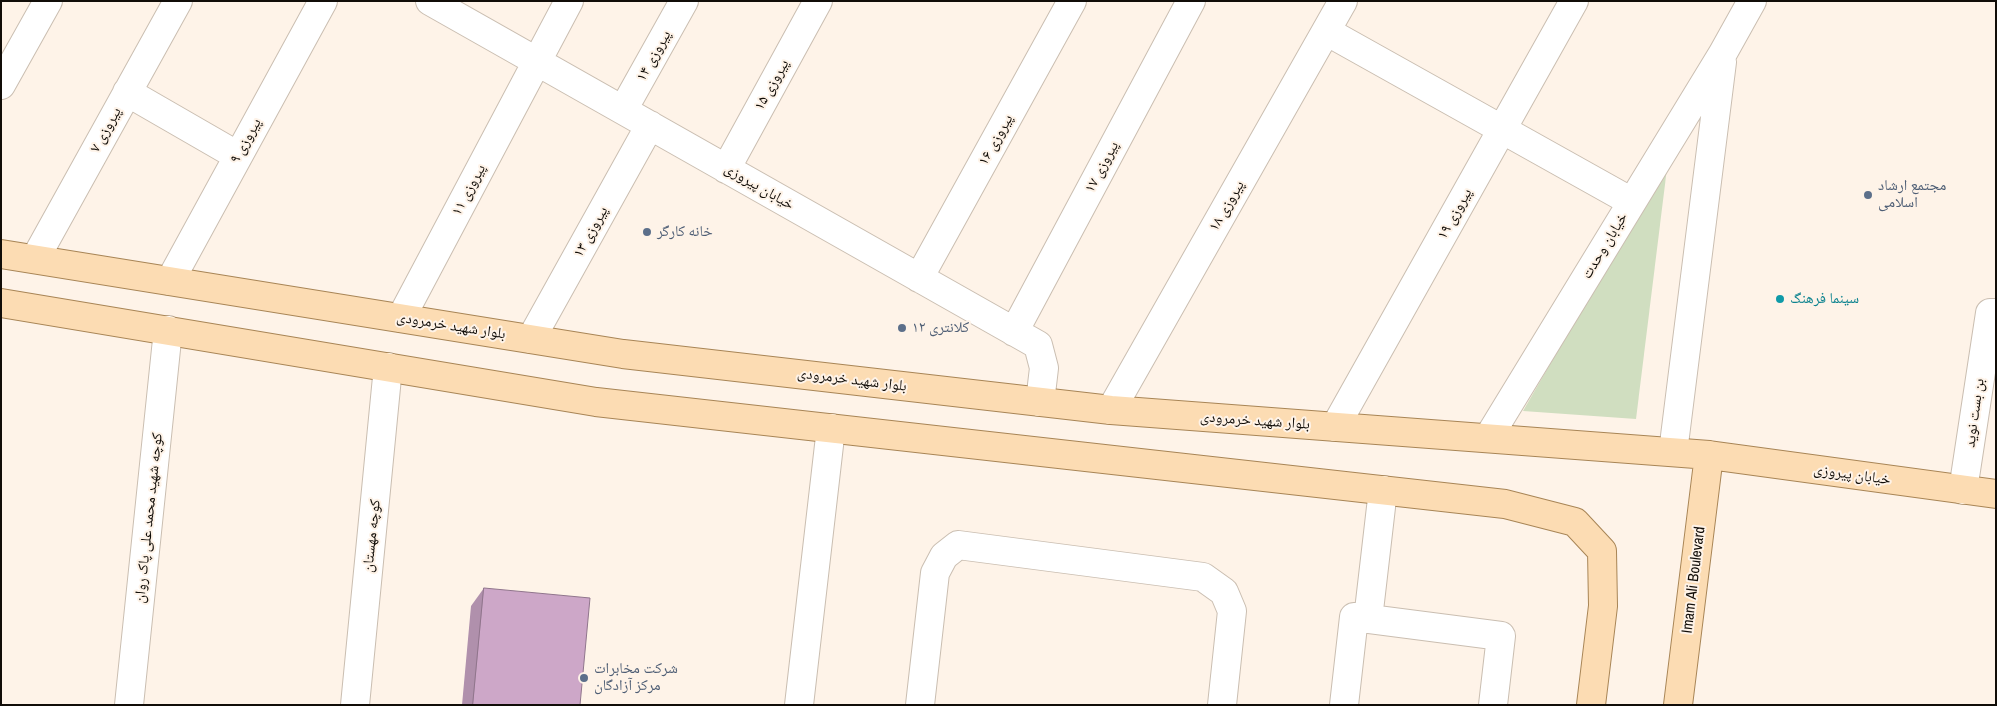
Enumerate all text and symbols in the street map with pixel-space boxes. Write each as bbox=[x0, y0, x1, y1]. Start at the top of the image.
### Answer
street label: پیروزی ۱۴ bbox=[633, 27, 675, 85]
street label: پیروزی ۱۵ bbox=[751, 56, 793, 114]
street label: پیروزی ۷ bbox=[86, 104, 126, 156]
street label: پیروزی ۱۶ bbox=[975, 111, 1017, 169]
street label: پیروزی ۹ bbox=[226, 115, 266, 167]
street label: پیروزی ۱۷ bbox=[1081, 138, 1123, 196]
street label: خیابان پیروزی bbox=[721, 160, 797, 214]
street label: پیروزی ۱۱ bbox=[448, 161, 490, 219]
street label: پیروزی ۱۸ bbox=[1205, 177, 1249, 235]
place label: مجتمع ارشاد اسلامی bbox=[1878, 177, 1946, 212]
street label: پیروزی ۱۹ bbox=[1434, 185, 1476, 243]
marker: مجتمع ارشاد اسلامی bbox=[1862, 189, 1874, 201]
street label: پیروزی ۱۳ bbox=[570, 203, 612, 261]
street label: خیابان وحدت bbox=[1578, 210, 1632, 282]
place label: خانه کارگر bbox=[657, 223, 713, 241]
marker: خانه کارگر bbox=[641, 226, 653, 238]
place label: سینما فرهنگ bbox=[1790, 290, 1859, 308]
marker: سینما فرهنگ bbox=[1774, 293, 1786, 305]
street label: بلوار شهید خرمرودی bbox=[395, 308, 507, 344]
place label: کلانتری ۱۲ bbox=[912, 319, 969, 337]
marker: کلانتری ۱۲ bbox=[896, 322, 908, 334]
street label: بلوار شهید خرمرودی bbox=[796, 364, 908, 396]
street label: بن بست نوید bbox=[1961, 377, 1989, 449]
street label: بلوار شهید خرمرودی bbox=[1199, 408, 1311, 434]
street label: کوچه شهید محمد علی پاک روان bbox=[131, 432, 167, 604]
street label: خیابان پیروزی bbox=[1812, 461, 1892, 489]
street label: کوچه مهستان bbox=[359, 499, 385, 573]
street label: Imam Ali Boulevard bbox=[1679, 526, 1709, 634]
place label: شرکت مخابرات مرکز آزادگان bbox=[594, 660, 678, 695]
marker: شرکت مخابرات مرکز آزادگان bbox=[578, 672, 590, 684]

